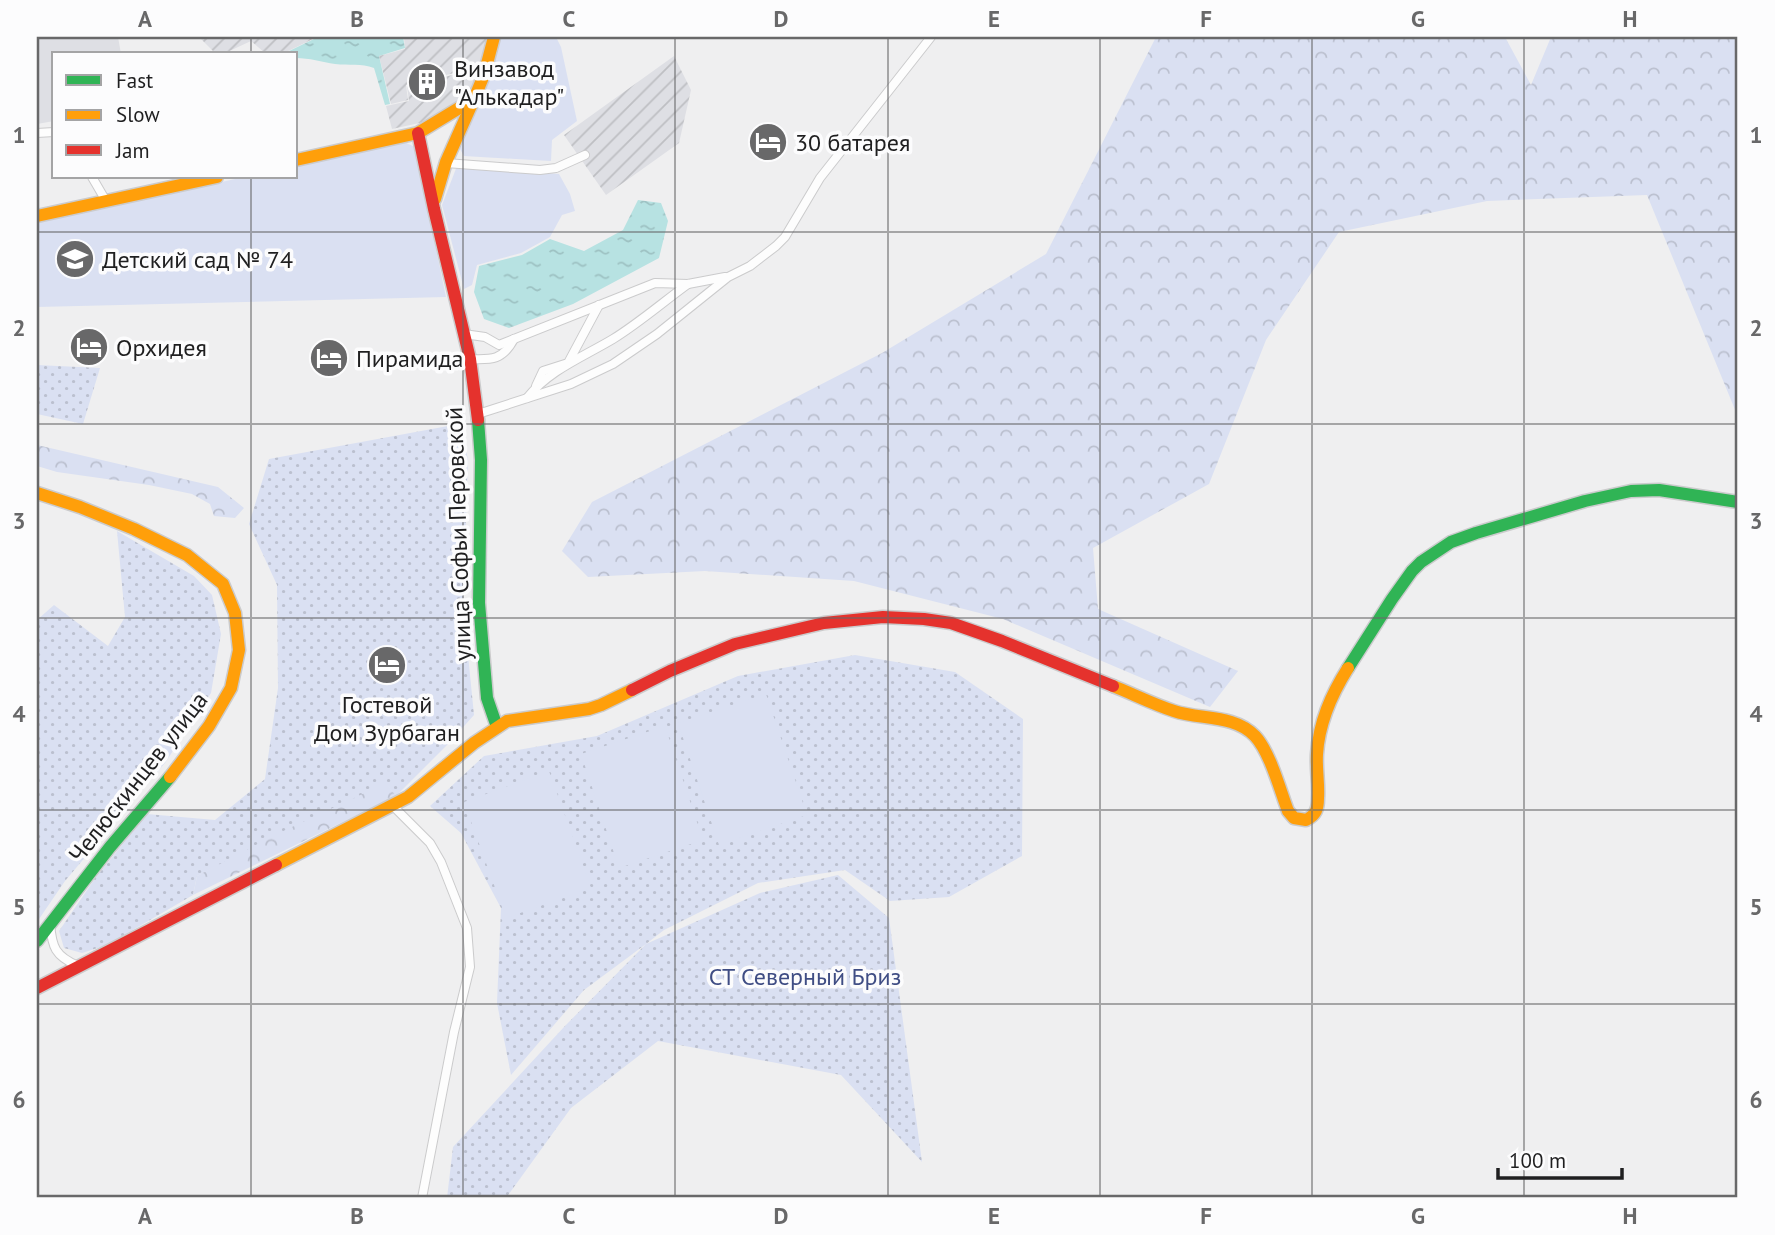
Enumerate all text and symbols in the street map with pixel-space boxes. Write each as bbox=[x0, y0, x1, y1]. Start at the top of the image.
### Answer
text: A bbox=[138, 4, 152, 33]
text: B bbox=[350, 4, 364, 33]
text: C bbox=[563, 4, 576, 33]
text: D bbox=[774, 4, 788, 33]
text: E bbox=[988, 4, 1000, 33]
text: F bbox=[1200, 4, 1212, 33]
text: G bbox=[1411, 4, 1425, 33]
text: H bbox=[1623, 4, 1637, 33]
legend bbox=[52, 52, 298, 178]
place label: Винзавод "Алькадар" bbox=[454, 53, 564, 112]
building icon: Винзавод "Алькадар" bbox=[406, 61, 448, 103]
text: Fast bbox=[116, 67, 153, 94]
text: Slow bbox=[116, 101, 160, 128]
text: 1 bbox=[12, 120, 26, 149]
text: 1 bbox=[1749, 120, 1763, 149]
hotel icon: 30 батарея bbox=[747, 121, 789, 163]
place label: 30 батарея bbox=[795, 127, 910, 158]
text: Jam bbox=[115, 137, 150, 164]
school or university icon: Детский сад № 74 bbox=[54, 238, 96, 280]
place label: Детский сад № 74 bbox=[102, 244, 293, 275]
text: 2 bbox=[12, 313, 26, 342]
text: 2 bbox=[1749, 313, 1763, 342]
hotel icon: Орхидея bbox=[68, 326, 110, 368]
place label: Орхидея bbox=[116, 332, 207, 363]
hotel icon: Пирамида bbox=[308, 337, 350, 379]
place label: Пирамида bbox=[356, 343, 463, 374]
street label: улица Софьи Перовской bbox=[438, 407, 478, 661]
text: 3 bbox=[12, 506, 26, 535]
text: 3 bbox=[1749, 506, 1763, 535]
hotel icon: Гостевой Дом Зурбаган bbox=[366, 644, 408, 686]
street label: Челюскинцев улица bbox=[62, 685, 214, 869]
place label: Гостевой Дом Зурбаган bbox=[314, 689, 460, 748]
text: 4 bbox=[12, 699, 26, 728]
text: 4 bbox=[1749, 699, 1763, 728]
text: 5 bbox=[12, 892, 26, 921]
text: 5 bbox=[1749, 892, 1763, 921]
park label: СТ Северный Бриз bbox=[709, 961, 901, 992]
text: 6 bbox=[12, 1085, 26, 1114]
text: 6 bbox=[1749, 1085, 1763, 1114]
scale bar bbox=[1498, 1137, 1623, 1181]
text: 100 m bbox=[1509, 1147, 1566, 1174]
text: A bbox=[138, 1201, 152, 1230]
text: B bbox=[350, 1201, 364, 1230]
text: C bbox=[563, 1201, 576, 1230]
text: D bbox=[774, 1201, 788, 1230]
text: E bbox=[988, 1201, 1000, 1230]
text: F bbox=[1200, 1201, 1212, 1230]
text: G bbox=[1411, 1201, 1425, 1230]
text: H bbox=[1623, 1201, 1637, 1230]

